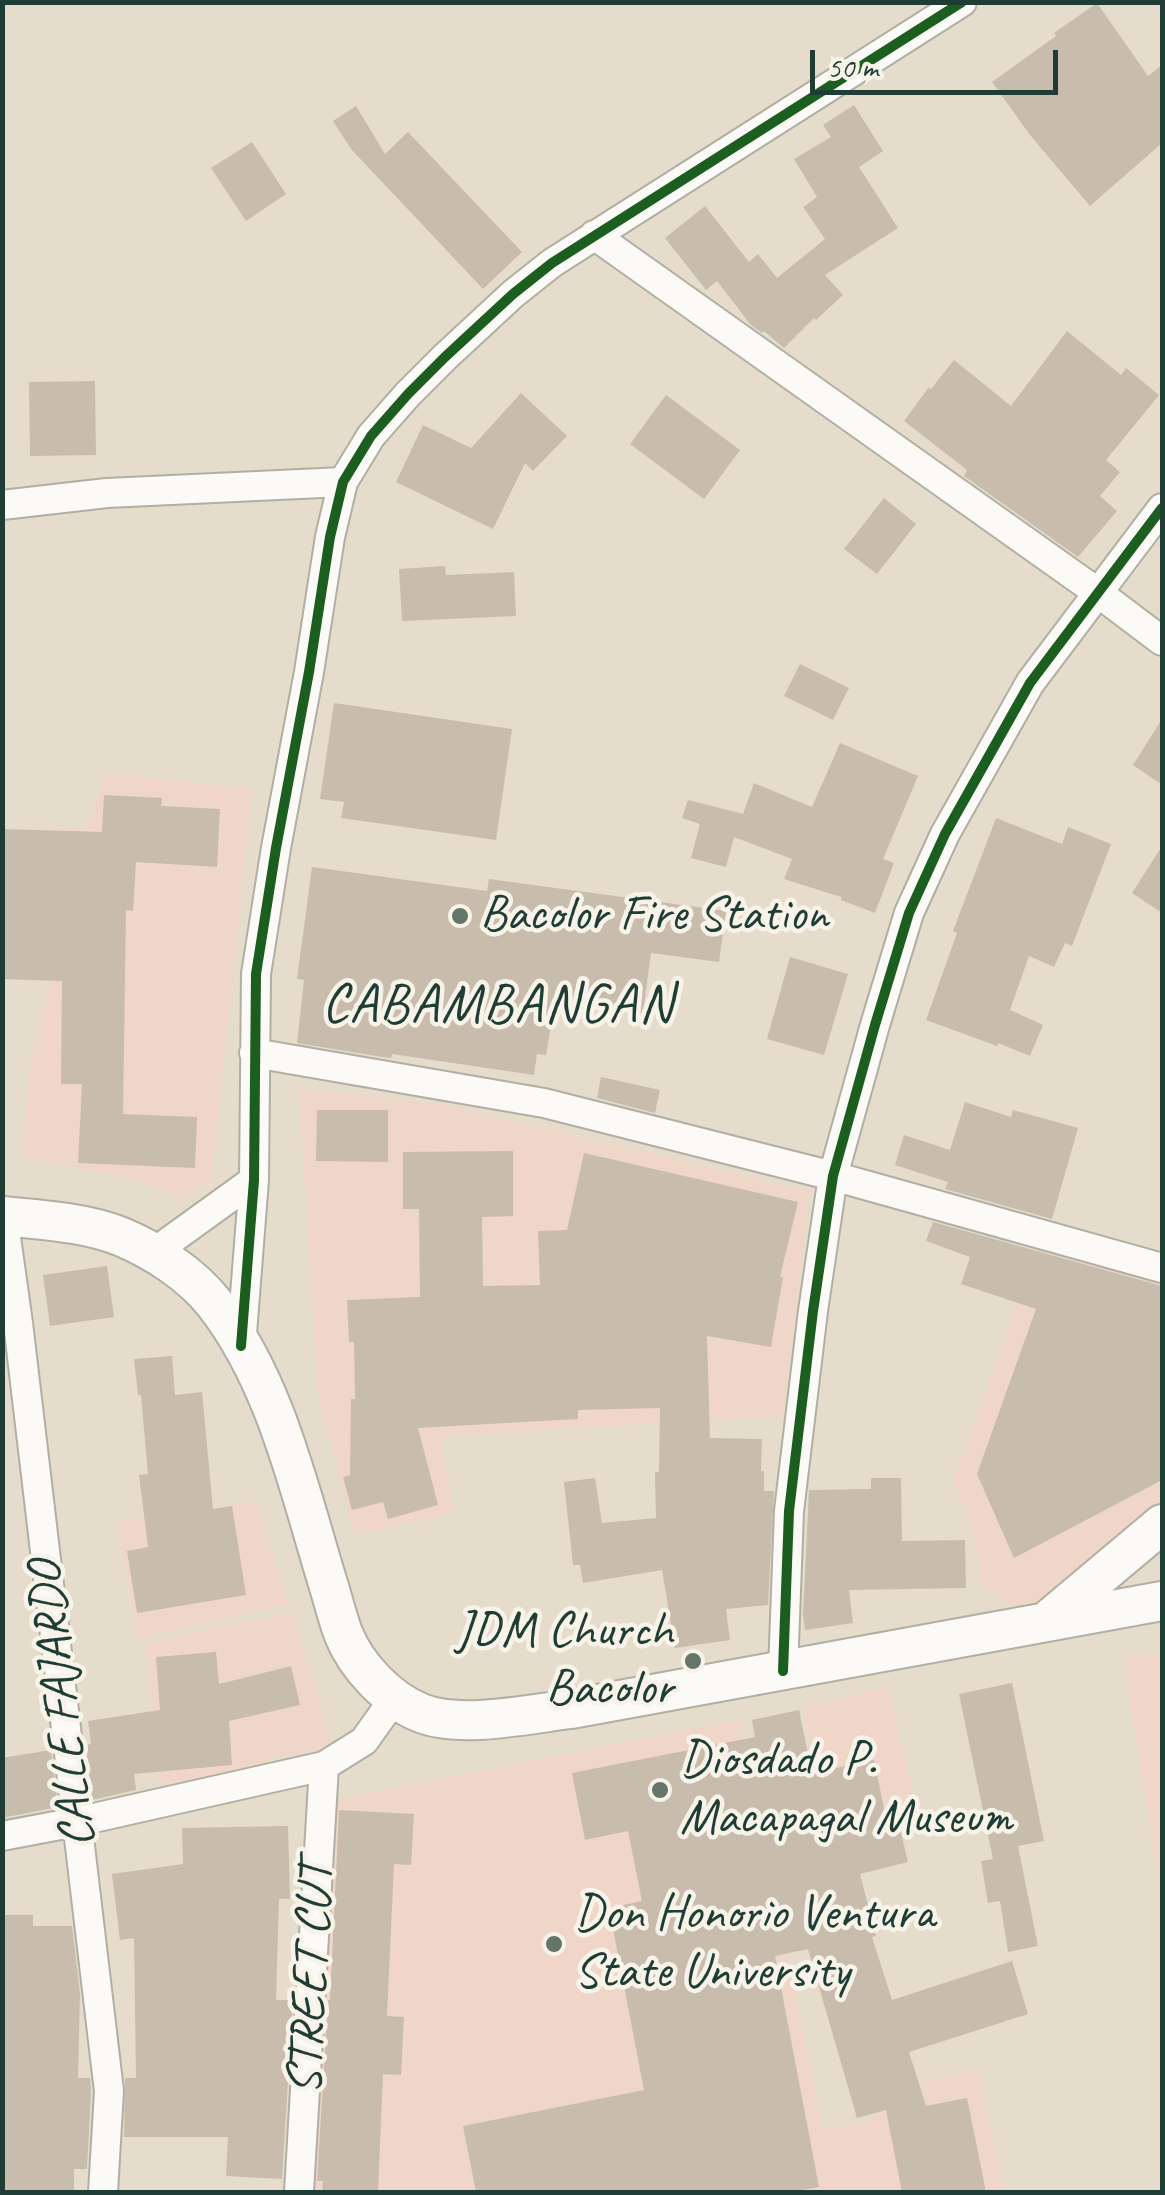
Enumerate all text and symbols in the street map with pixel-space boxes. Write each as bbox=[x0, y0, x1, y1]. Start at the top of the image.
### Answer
scale bar bbox=[815, 30, 1062, 92]
text: 50 m bbox=[827, 48, 878, 86]
place label: Bacolor Fire Station bbox=[480, 886, 828, 946]
marker: Bacolor Fire Station bbox=[449, 905, 471, 927]
district label: CABAMBANGAN bbox=[324, 974, 672, 1040]
street label: CALLE FAJARDO bbox=[16, 1557, 110, 1851]
place label: JDM Church Bacolor bbox=[456, 1602, 673, 1720]
marker: JDM Church Bacolor bbox=[682, 1650, 704, 1672]
place label: Diosdado P. Macapagal Museum bbox=[680, 1731, 1012, 1848]
marker: Diosdado P. Macapagal Museum bbox=[649, 1779, 671, 1801]
street label: STREET CUT bbox=[276, 1862, 348, 2096]
place label: Don Honorio Ventura State University bbox=[574, 1885, 934, 2002]
marker: Don Honorio Ventura State University bbox=[543, 1933, 565, 1955]

